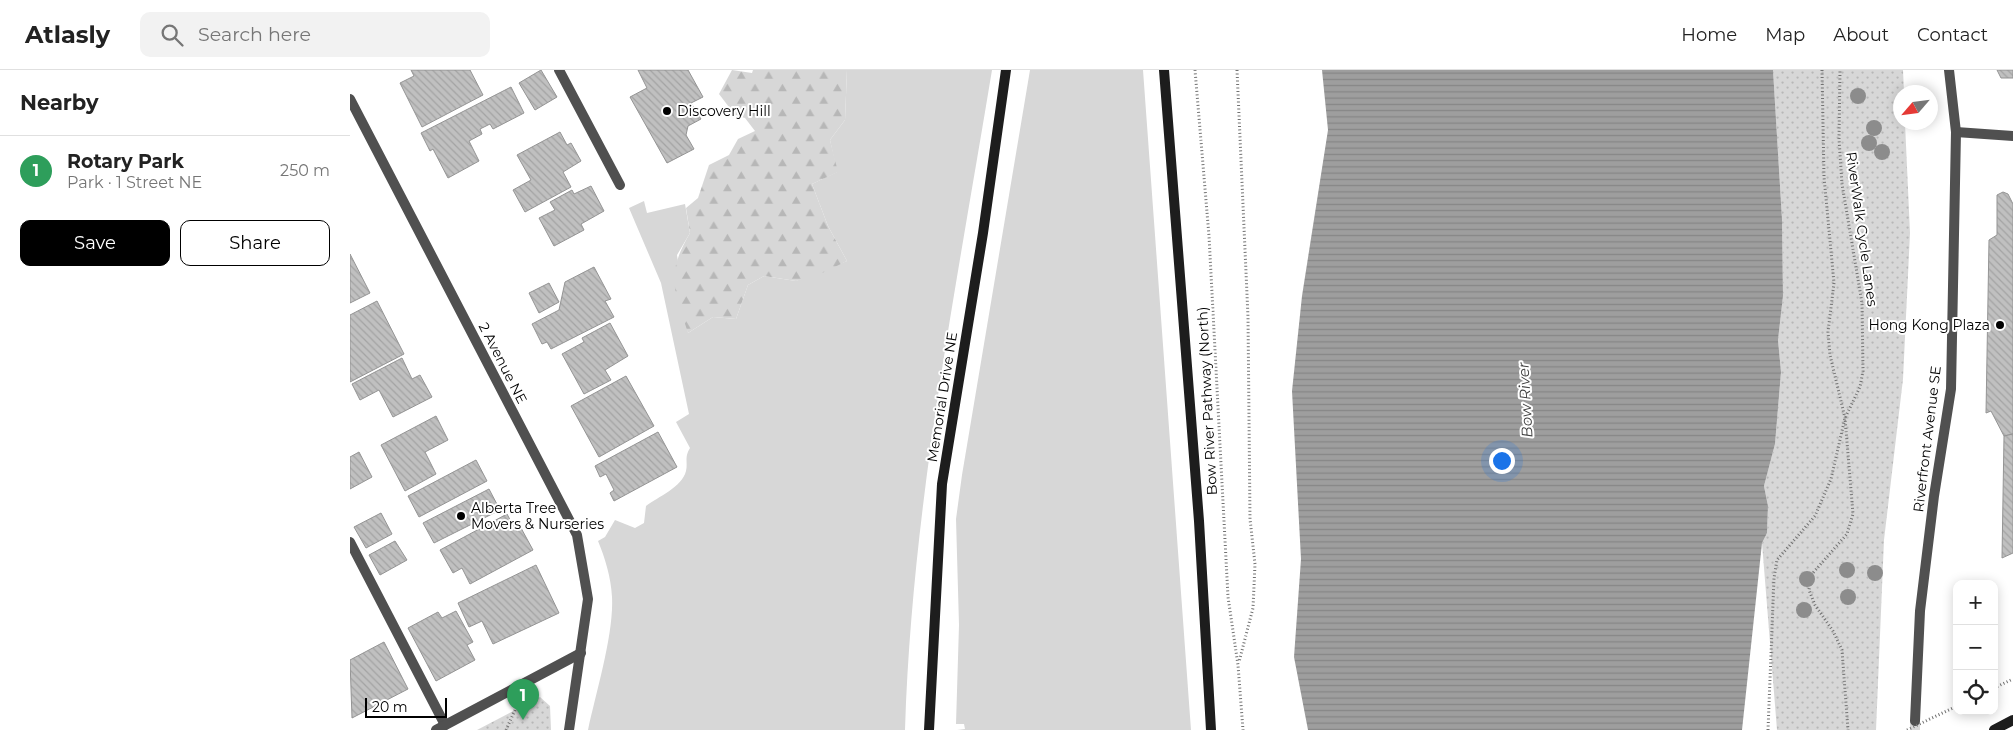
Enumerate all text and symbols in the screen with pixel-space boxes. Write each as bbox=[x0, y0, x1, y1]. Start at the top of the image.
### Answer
search box bbox=[140, 12, 490, 57]
text: Atlasly bbox=[25, 20, 110, 49]
icon: search bbox=[158, 21, 186, 49]
text: Search here bbox=[198, 23, 311, 46]
text: Home bbox=[1681, 24, 1737, 46]
text: Map bbox=[1765, 24, 1805, 46]
text: About bbox=[1833, 24, 1889, 46]
text: Contact bbox=[1917, 24, 1988, 46]
north arrow bbox=[1893, 85, 1938, 130]
text: Nearby bbox=[20, 90, 99, 115]
place label: Discovery Hill bbox=[677, 102, 771, 120]
marker: Discovery Hill bbox=[661, 105, 673, 117]
text: Rotary Park bbox=[67, 150, 184, 173]
street label: RiverWalk Cycle Lanes bbox=[1842, 150, 1882, 308]
text: 1 bbox=[33, 161, 39, 180]
text: 250 m bbox=[280, 161, 330, 180]
text: Park · 1 Street NE bbox=[67, 173, 202, 192]
button: Save bbox=[20, 220, 170, 266]
button: Share bbox=[180, 220, 330, 266]
street label: Bow River Pathway (North) bbox=[1193, 306, 1221, 496]
place label: Hong Kong Plaza bbox=[1869, 316, 1990, 334]
street label: 2 Avenue NE bbox=[475, 319, 531, 407]
marker: Hong Kong Plaza bbox=[1994, 319, 2006, 331]
street label: Memorial Drive NE bbox=[923, 331, 961, 463]
water label: Bow River bbox=[1513, 361, 1536, 438]
street label: Riverfront Avenue SE bbox=[1909, 365, 1945, 513]
your location bbox=[1489, 448, 1515, 474]
place label: Alberta Tree Movers & Nurseries bbox=[471, 499, 604, 533]
marker: Alberta Tree Movers & Nurseries bbox=[455, 510, 467, 522]
map controls bbox=[1953, 580, 1998, 715]
button: + bbox=[1953, 580, 1998, 625]
button: − bbox=[1953, 625, 1998, 670]
button: locate bbox=[1953, 670, 1998, 715]
pin: 1 bbox=[507, 679, 539, 720]
scale bar bbox=[365, 695, 448, 718]
text: 20 m bbox=[372, 698, 408, 716]

